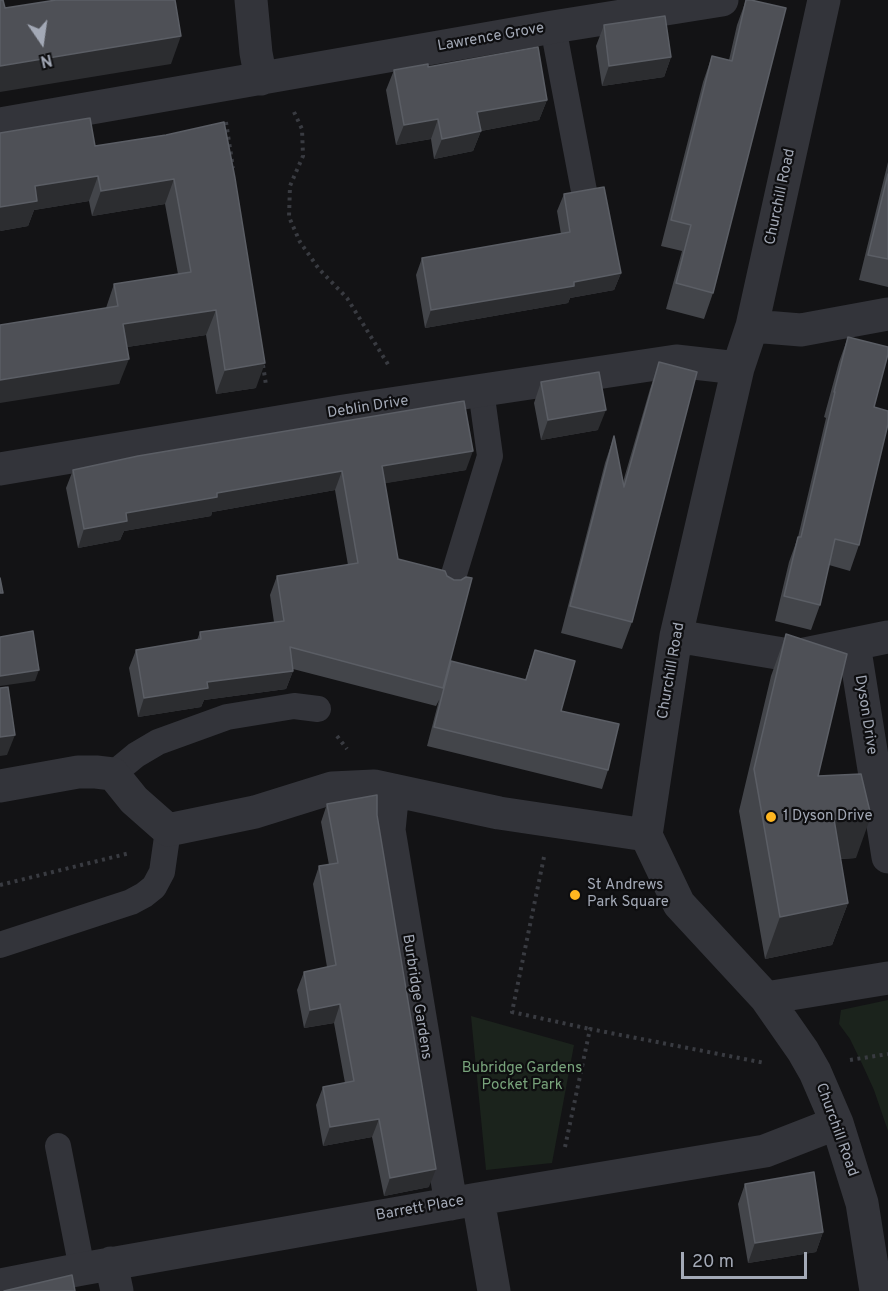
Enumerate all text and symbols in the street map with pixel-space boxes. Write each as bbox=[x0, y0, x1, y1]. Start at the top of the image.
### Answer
north arrow bbox=[12, 12, 72, 72]
street label: Lawrence Grove bbox=[436, 20, 546, 56]
text: N bbox=[38, 49, 54, 71]
street label: Churchill Road bbox=[762, 147, 800, 247]
street label: Deblin Drive bbox=[326, 393, 410, 423]
street label: Churchill Road bbox=[655, 621, 689, 721]
street label: Dyson Drive bbox=[850, 674, 880, 756]
place label: 1 Dyson Drive bbox=[783, 808, 873, 826]
marker: 1 Dyson Drive bbox=[764, 810, 778, 824]
place label: St Andrews Park Square bbox=[587, 877, 669, 912]
marker: St Andrews Park Square bbox=[568, 888, 582, 902]
street label: Burbridge Gardens bbox=[397, 933, 435, 1061]
park label: Bubridge Gardens Pocket Park bbox=[462, 1060, 582, 1095]
street label: Churchill Road bbox=[811, 1081, 861, 1179]
street label: Barrett Place bbox=[375, 1192, 465, 1226]
scale bar bbox=[684, 1240, 810, 1278]
text: 20 m bbox=[692, 1251, 734, 1274]

